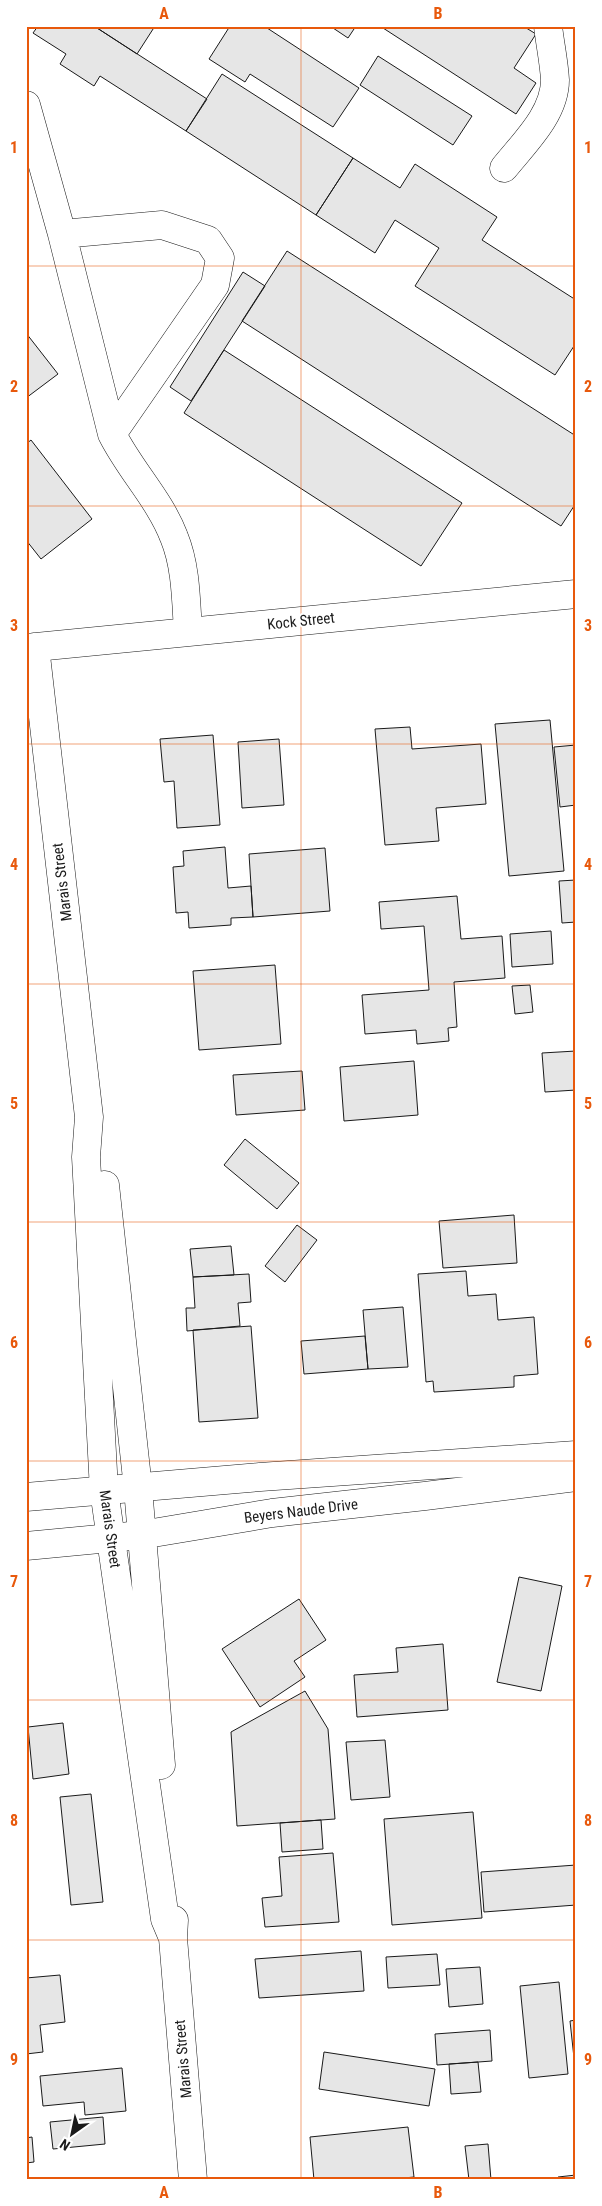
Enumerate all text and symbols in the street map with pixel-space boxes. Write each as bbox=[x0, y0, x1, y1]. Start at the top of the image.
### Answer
text: A bbox=[159, 4, 169, 23]
text: B bbox=[434, 4, 443, 23]
text: 1 bbox=[10, 138, 18, 157]
text: 1 bbox=[584, 138, 592, 157]
text: 2 bbox=[10, 377, 18, 396]
text: 2 bbox=[584, 377, 592, 396]
street label: Kock Street bbox=[266, 609, 336, 633]
text: 3 bbox=[10, 616, 18, 635]
text: 3 bbox=[584, 616, 592, 635]
street label: Marais Street bbox=[48, 842, 76, 922]
text: 4 bbox=[10, 855, 18, 874]
text: 4 bbox=[584, 855, 592, 874]
text: 5 bbox=[10, 1094, 18, 1113]
text: 5 bbox=[584, 1094, 592, 1113]
text: 6 bbox=[10, 1333, 18, 1352]
text: 6 bbox=[584, 1333, 592, 1352]
street label: Marais Street bbox=[96, 1489, 124, 1569]
street label: Beyers Naude Drive bbox=[243, 1495, 359, 1527]
text: 7 bbox=[10, 1572, 18, 1591]
text: 7 bbox=[584, 1572, 592, 1591]
text: 8 bbox=[10, 1811, 18, 1830]
text: 8 bbox=[584, 1811, 592, 1830]
street label: Marais Street bbox=[171, 2019, 195, 2099]
text: 9 bbox=[10, 2050, 18, 2069]
text: 9 bbox=[584, 2050, 592, 2069]
north arrow bbox=[48, 2108, 98, 2158]
text: N bbox=[57, 2136, 73, 2154]
text: A bbox=[159, 2183, 169, 2202]
text: B bbox=[434, 2183, 443, 2202]

